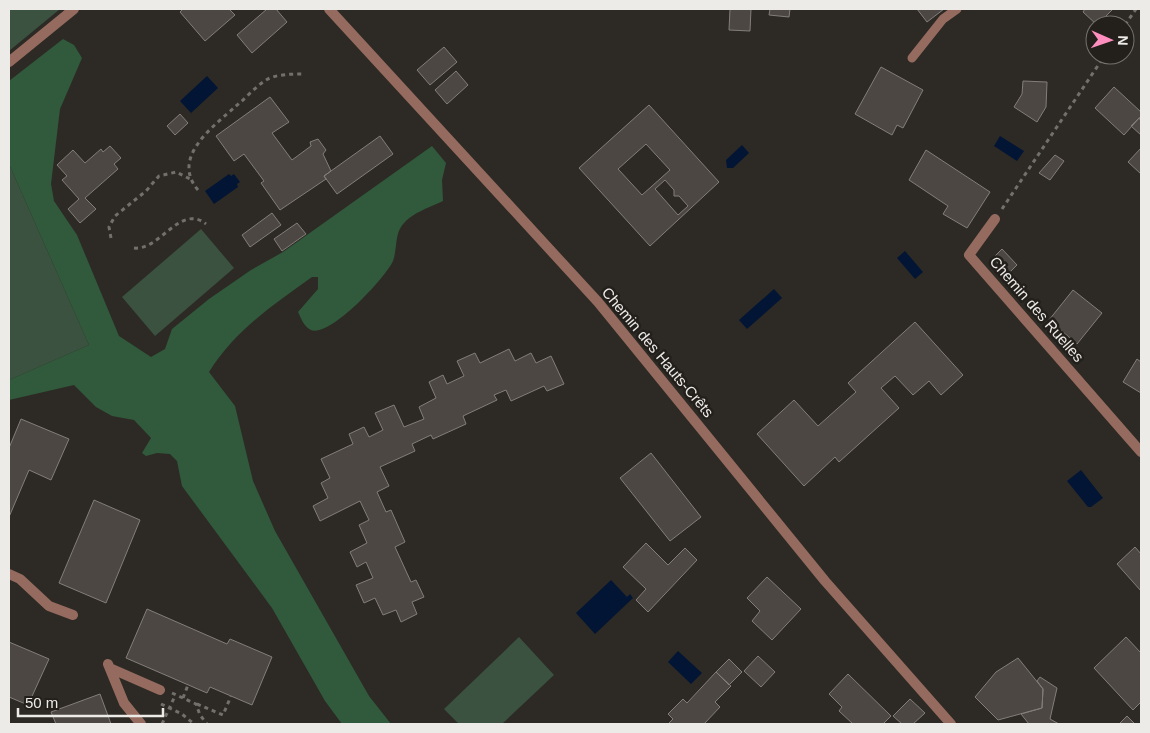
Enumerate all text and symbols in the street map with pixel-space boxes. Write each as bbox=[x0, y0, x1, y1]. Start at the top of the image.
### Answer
north arrow bbox=[1085, 15, 1135, 65]
text: N bbox=[1115, 35, 1131, 46]
street label: Chemin des Ruelles bbox=[987, 253, 1087, 365]
street label: Chemin des Hauts-Crêts bbox=[599, 284, 717, 420]
scale bar bbox=[18, 686, 162, 718]
text: 50 m bbox=[25, 694, 58, 711]

